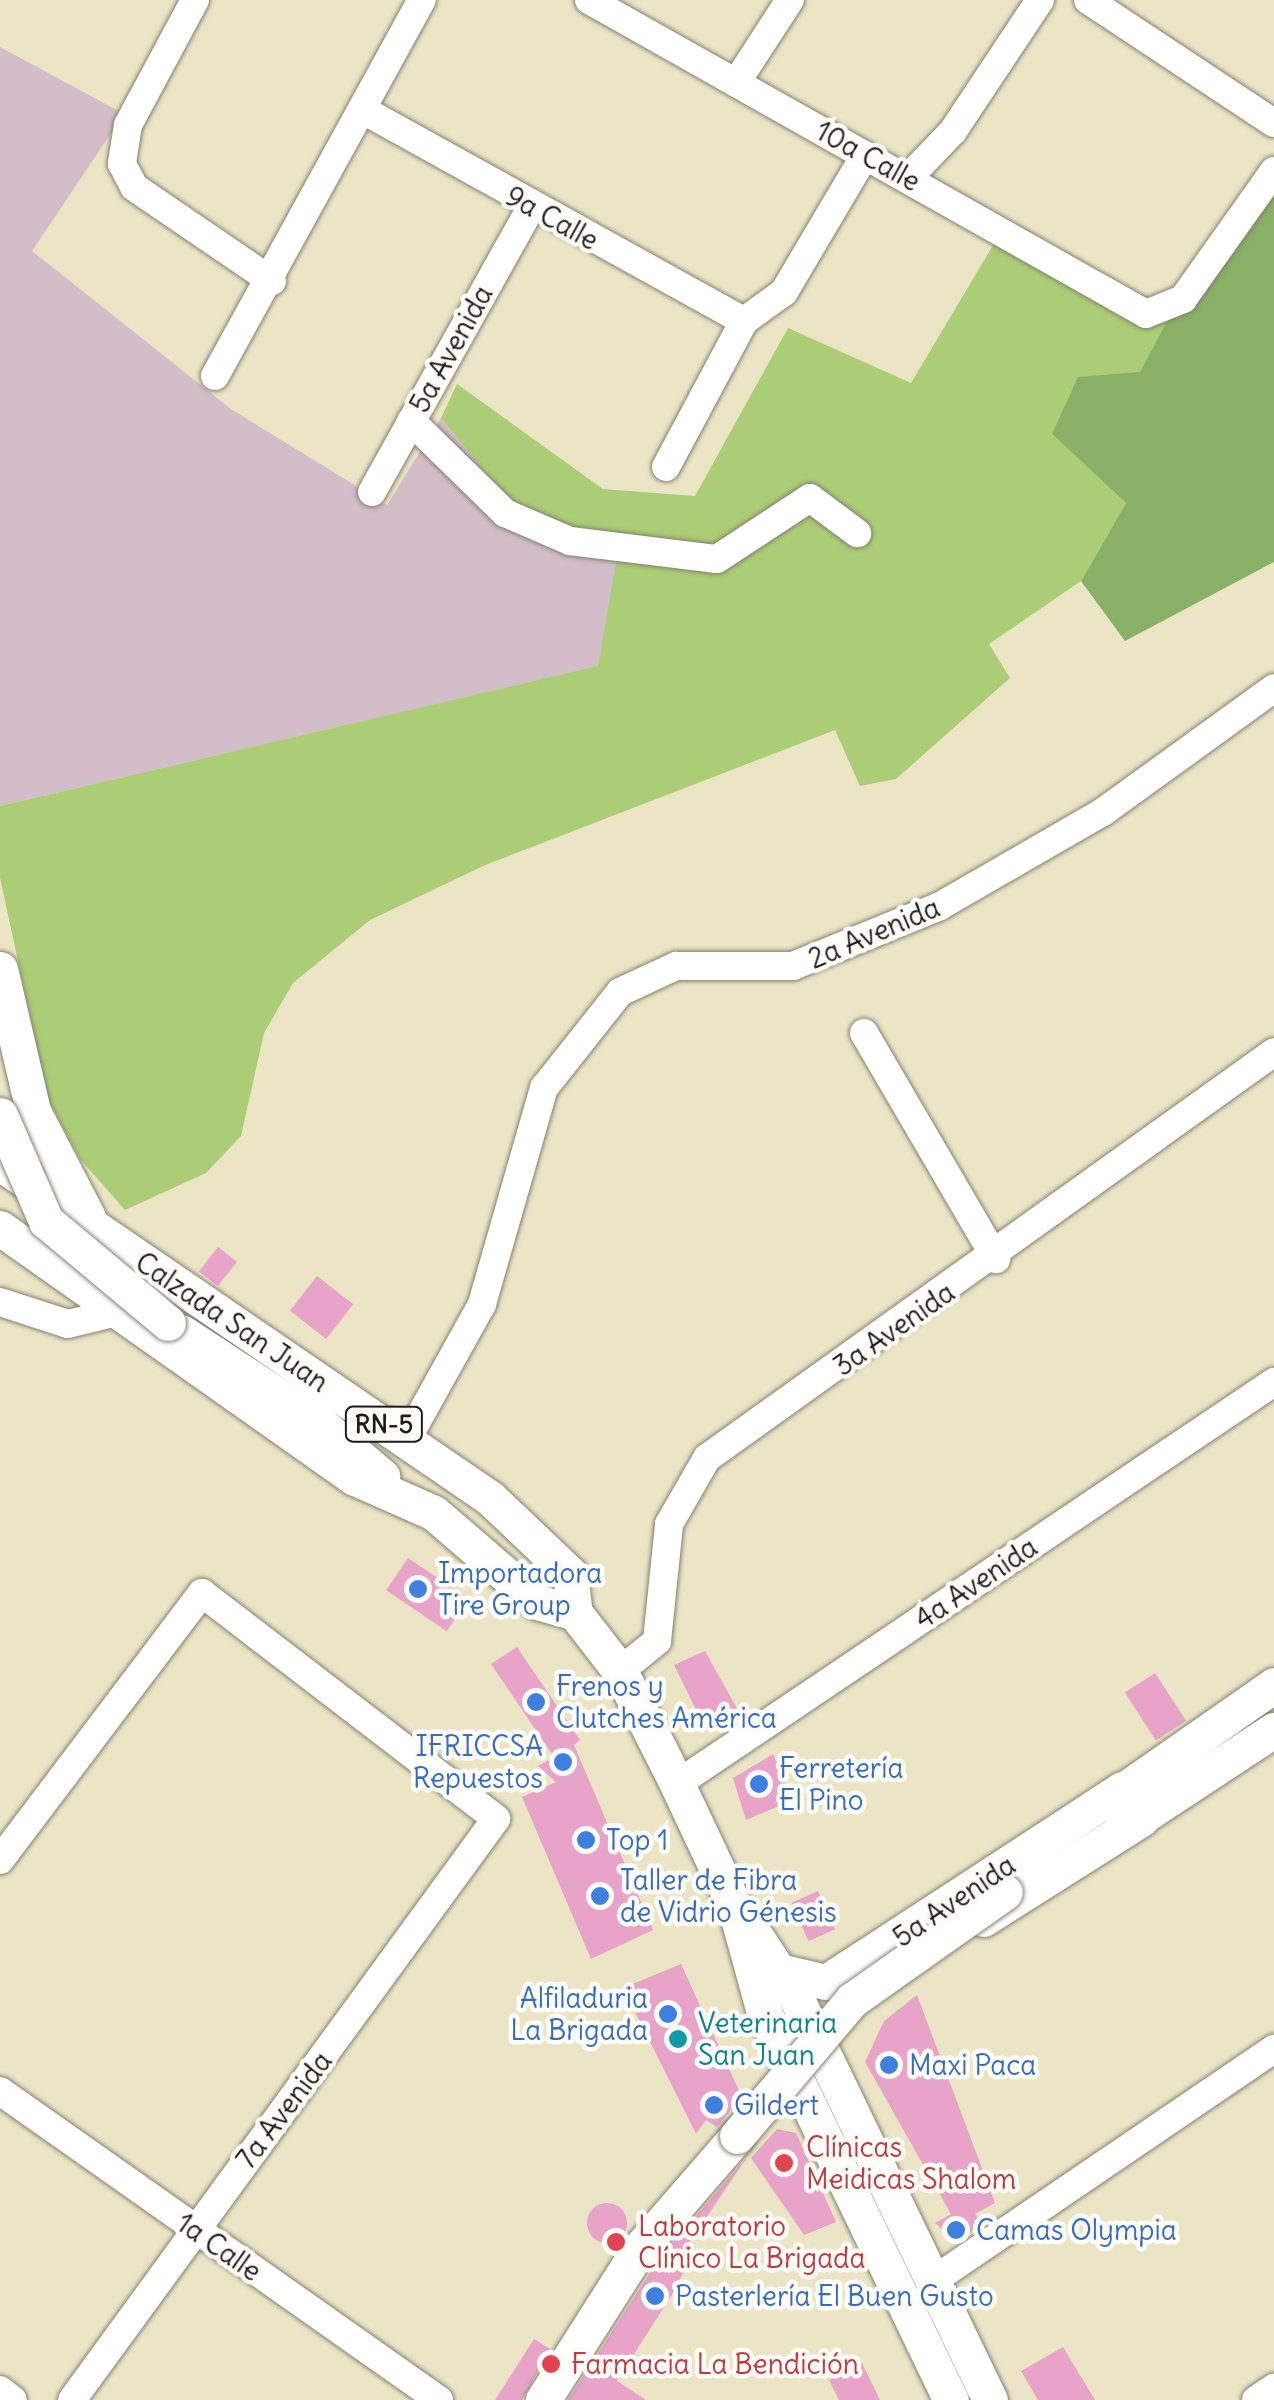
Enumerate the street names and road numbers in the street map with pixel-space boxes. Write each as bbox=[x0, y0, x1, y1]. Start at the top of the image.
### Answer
street label: 10a Calle bbox=[810, 114, 926, 198]
street label: 9a Calle bbox=[500, 179, 604, 257]
street label: 5a Avenida bbox=[402, 280, 500, 418]
street label: 2a Avenida bbox=[803, 890, 945, 976]
street label: Calzada San Juan bbox=[129, 1245, 335, 1399]
street label: 3a Avenida bbox=[827, 1275, 961, 1383]
road number: RN-5 bbox=[344, 1404, 424, 1444]
street label: 4a Avenida bbox=[908, 1530, 1044, 1636]
street label: 5a Avenida bbox=[887, 1848, 1021, 1954]
street label: 7a Avenida bbox=[229, 2045, 339, 2175]
street label: 1a Calle bbox=[170, 2206, 268, 2288]

